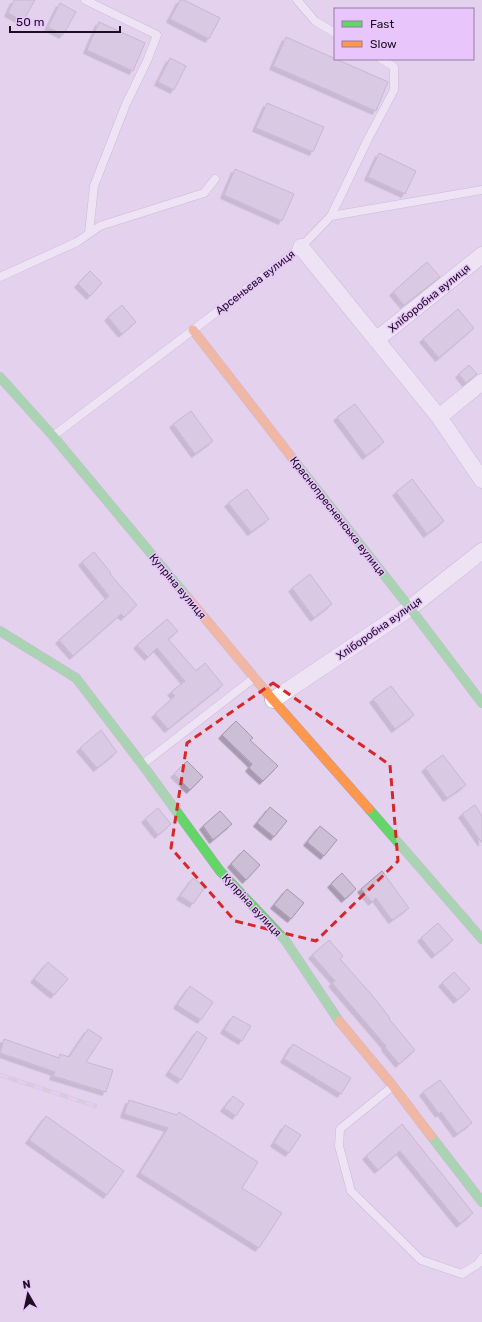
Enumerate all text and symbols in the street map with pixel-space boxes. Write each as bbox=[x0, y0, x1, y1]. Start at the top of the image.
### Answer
scale bar bbox=[10, 8, 120, 34]
legend bbox=[334, 8, 474, 60]
text: 50 m bbox=[16, 15, 44, 29]
text: Fast bbox=[370, 17, 394, 31]
text: Slow bbox=[370, 37, 397, 51]
street label: Арсеньєва вулиця bbox=[213, 247, 298, 317]
street label: Хліборобна вулиця bbox=[386, 262, 473, 335]
street label: Краснопресненська вулиця bbox=[287, 454, 388, 578]
street label: Купріна вулиця bbox=[146, 551, 209, 622]
street label: Хліборобна вулиця bbox=[334, 594, 424, 663]
street label: Купріна вулиця bbox=[219, 871, 284, 940]
north arrow bbox=[8, 1274, 48, 1314]
text: N bbox=[22, 1278, 32, 1292]

